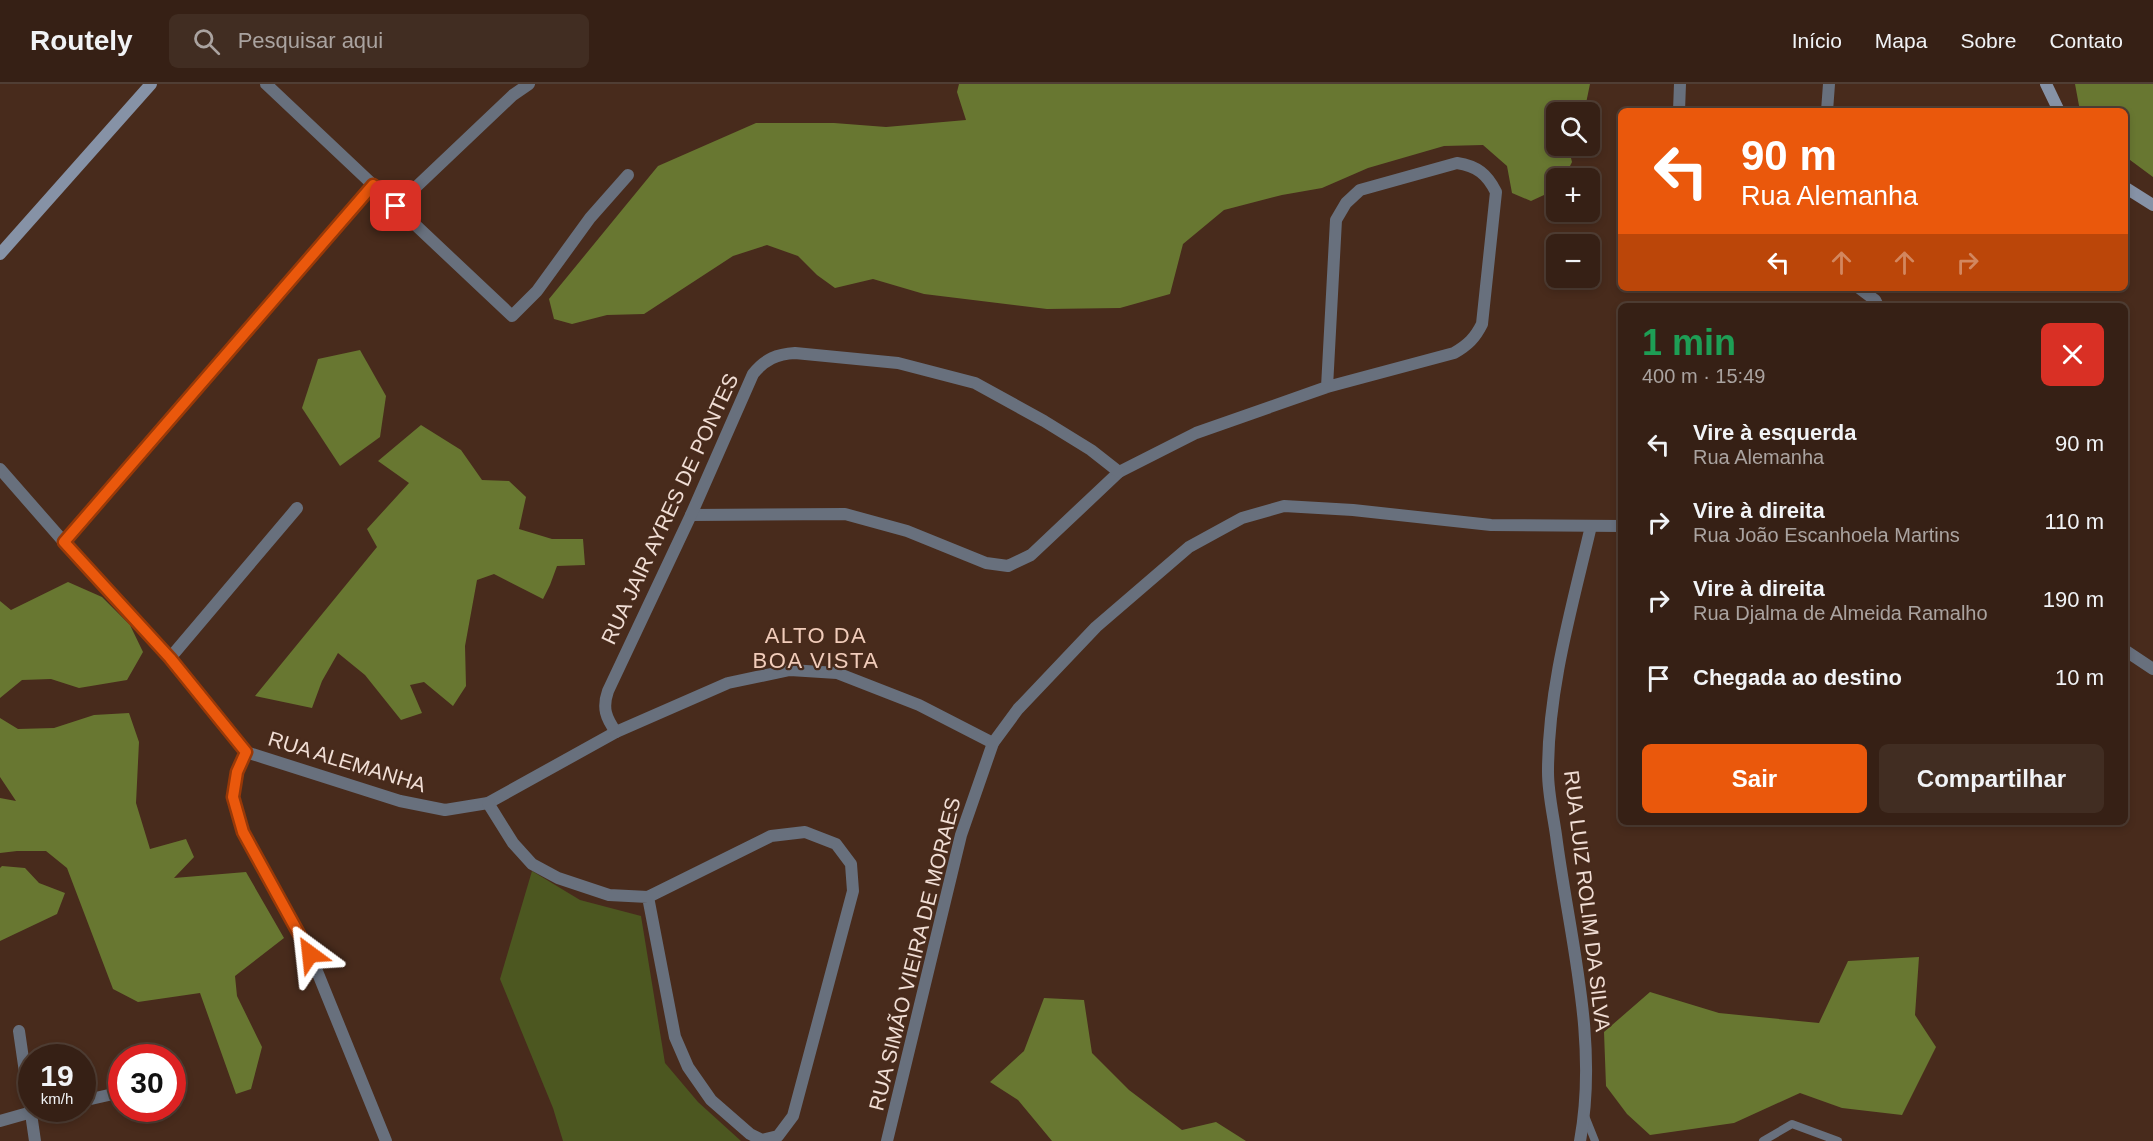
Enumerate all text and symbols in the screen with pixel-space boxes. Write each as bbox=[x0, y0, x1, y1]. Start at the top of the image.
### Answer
search box bbox=[169, 14, 589, 68]
text: Routely bbox=[30, 25, 133, 56]
icon: search bbox=[190, 25, 223, 58]
text: Pesquisar aqui bbox=[238, 28, 383, 53]
text: Início bbox=[1792, 29, 1842, 52]
text: Mapa bbox=[1875, 29, 1927, 52]
text: Sobre bbox=[1960, 29, 2016, 52]
text: Contato bbox=[2049, 29, 2123, 52]
map controls bbox=[1546, 102, 1600, 288]
button: search bbox=[1546, 102, 1600, 156]
icon: left bbox=[1642, 132, 1720, 210]
text: 90 m bbox=[1741, 132, 1837, 179]
button: + bbox=[1546, 168, 1600, 222]
pin bbox=[370, 180, 421, 231]
text: Rua Alemanha bbox=[1741, 181, 1918, 211]
icon: arrive bbox=[379, 189, 412, 222]
button: − bbox=[1546, 234, 1600, 288]
icon: left bbox=[1762, 246, 1795, 279]
icon: ahead bbox=[1825, 246, 1858, 279]
icon: ahead bbox=[1888, 246, 1921, 279]
icon: right bbox=[1951, 246, 1984, 279]
text: 1 min bbox=[1642, 322, 1736, 363]
button: close bbox=[2041, 323, 2104, 386]
text: 400 m · 15:49 bbox=[1642, 365, 1765, 387]
street label: RUA JAIR AYRES DE PONTES bbox=[597, 370, 743, 648]
text: Vire à esquerda bbox=[1693, 420, 1856, 445]
icon: left bbox=[1642, 428, 1675, 461]
text: 90 m bbox=[2055, 431, 2104, 456]
text: Rua Alemanha bbox=[1693, 446, 1824, 468]
text: Vire à direita bbox=[1693, 498, 1825, 523]
icon: right bbox=[1642, 506, 1675, 539]
text: 110 m bbox=[2044, 509, 2104, 534]
text: Rua João Escanhoela Martins bbox=[1693, 524, 1960, 546]
text: Vire à direita bbox=[1693, 576, 1825, 601]
icon: right bbox=[1642, 584, 1675, 617]
text: 190 m bbox=[2043, 587, 2104, 612]
text: Rua Djalma de Almeida Ramalho bbox=[1693, 602, 1988, 624]
district label: ALTO DA BOA VISTA bbox=[753, 623, 879, 673]
icon: arrive bbox=[1642, 662, 1675, 695]
text: Chegada ao destino bbox=[1693, 665, 1902, 690]
text: 10 m bbox=[2055, 665, 2104, 690]
street label: RUA ALEMANHA bbox=[266, 727, 429, 796]
button: Sair bbox=[1642, 744, 1867, 813]
button: Compartilhar bbox=[1879, 744, 2104, 813]
street label: RUA LUIZ ROLIM DA SILVA bbox=[1560, 769, 1615, 1033]
street label: RUA SIMÃO VIEIRA DE MORAES bbox=[864, 795, 965, 1113]
position arrow bbox=[278, 922, 342, 986]
speed limit sign: 30 bbox=[108, 1044, 186, 1122]
text: 19 bbox=[40, 1059, 74, 1092]
text: km/h bbox=[41, 1090, 73, 1107]

